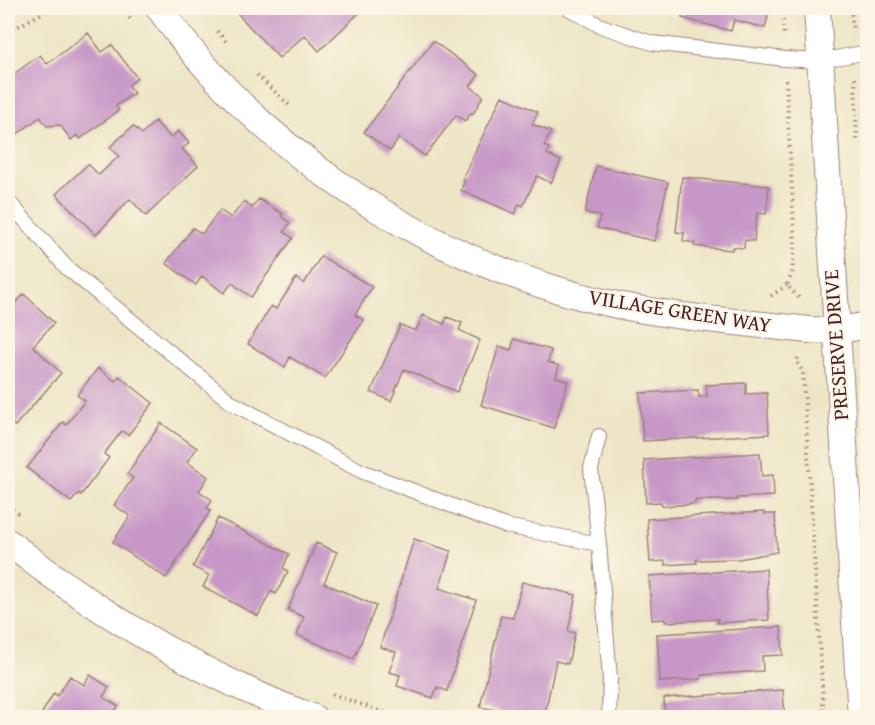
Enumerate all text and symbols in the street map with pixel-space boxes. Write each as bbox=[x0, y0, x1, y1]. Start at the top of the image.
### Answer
street label: PRESERVE DRIVE bbox=[815, 268, 856, 421]
street label: VILLAGE GREEN WAY bbox=[587, 281, 774, 340]

